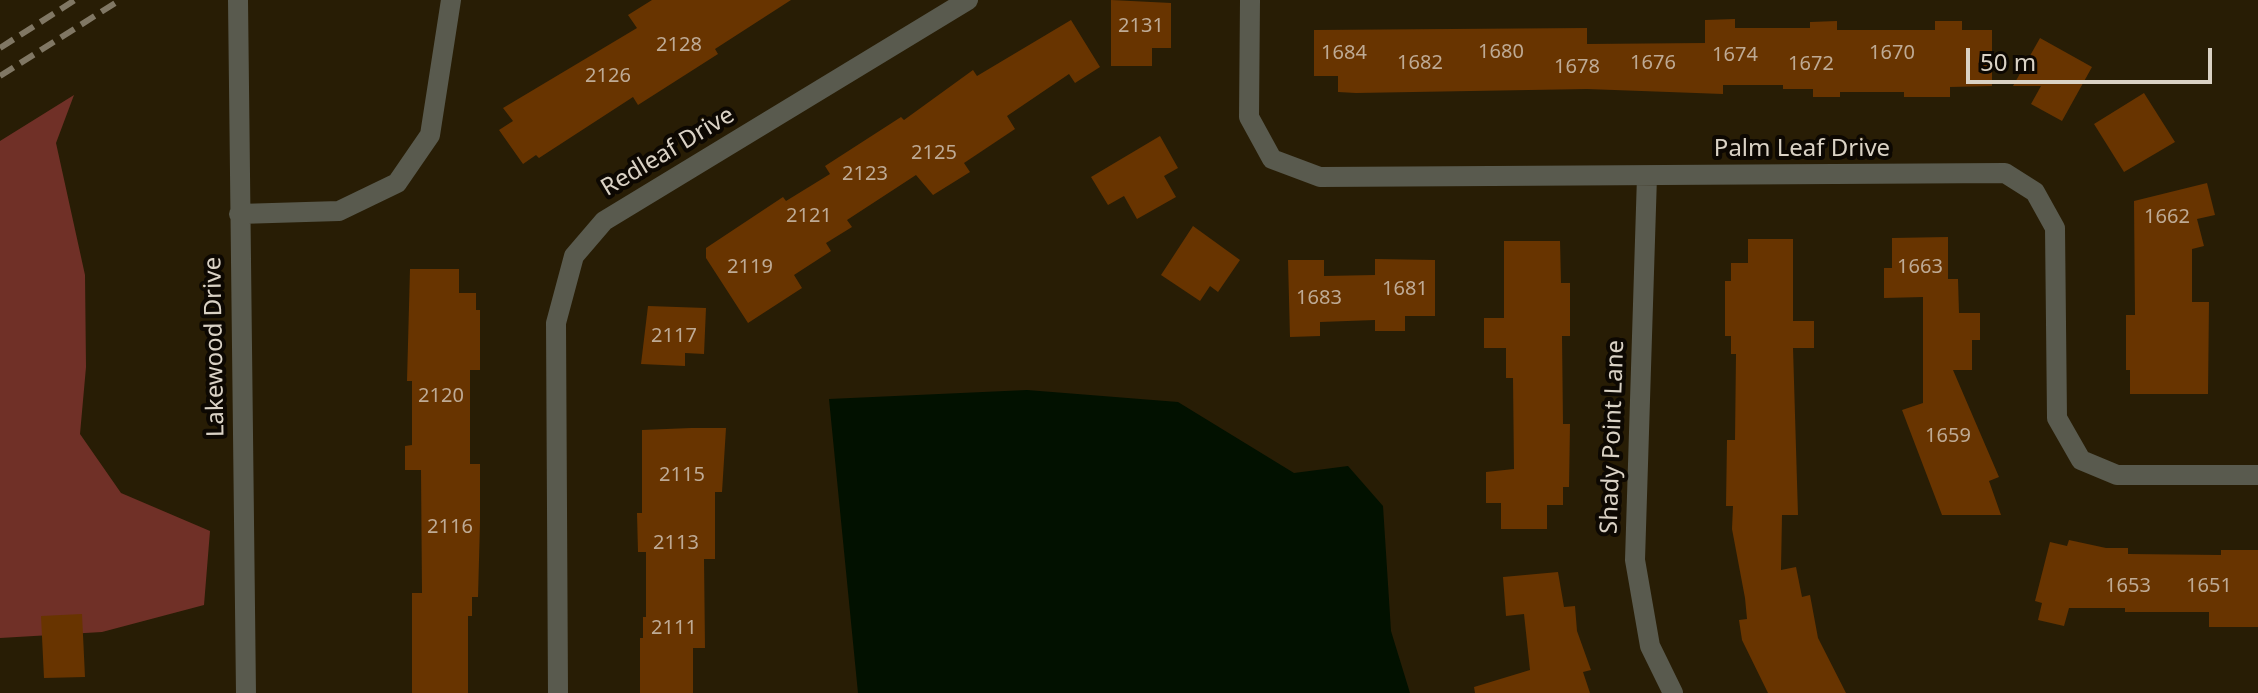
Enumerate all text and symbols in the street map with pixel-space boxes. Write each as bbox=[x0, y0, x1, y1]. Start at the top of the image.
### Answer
house number: 2131 bbox=[1118, 14, 1164, 38]
scale bar bbox=[1970, 32, 2216, 82]
house number: 2128 bbox=[656, 33, 702, 57]
house number: 1680 bbox=[1478, 40, 1524, 64]
house number: 1684 bbox=[1321, 41, 1367, 65]
house number: 1670 bbox=[1869, 41, 1915, 65]
house number: 1674 bbox=[1712, 43, 1758, 67]
text: 50 m bbox=[1980, 45, 2036, 78]
house number: 1682 bbox=[1397, 51, 1443, 75]
house number: 1676 bbox=[1630, 51, 1676, 75]
house number: 1672 bbox=[1788, 52, 1834, 76]
house number: 1678 bbox=[1554, 55, 1600, 79]
house number: 2126 bbox=[585, 64, 631, 88]
street label: Redleaf Drive bbox=[596, 101, 740, 203]
street label: Palm Leaf Drive bbox=[1714, 135, 1890, 163]
house number: 2125 bbox=[911, 141, 957, 165]
house number: 2123 bbox=[842, 162, 888, 186]
house number: 2121 bbox=[786, 204, 832, 228]
house number: 1662 bbox=[2144, 205, 2190, 229]
house number: 2119 bbox=[727, 255, 773, 279]
house number: 1663 bbox=[1897, 255, 1943, 279]
street label: Lakewood Drive bbox=[199, 257, 231, 437]
house number: 1681 bbox=[1382, 277, 1428, 301]
house number: 1683 bbox=[1296, 286, 1342, 310]
house number: 2117 bbox=[651, 324, 697, 348]
street label: Shady Point Lane bbox=[1595, 340, 1631, 534]
house number: 2120 bbox=[418, 384, 464, 408]
house number: 1659 bbox=[1925, 424, 1971, 448]
house number: 2115 bbox=[659, 463, 705, 487]
house number: 2116 bbox=[427, 515, 473, 539]
house number: 2113 bbox=[653, 531, 699, 555]
house number: 1653 bbox=[2105, 574, 2151, 598]
house number: 1651 bbox=[2186, 574, 2232, 598]
house number: 2111 bbox=[651, 616, 697, 640]

